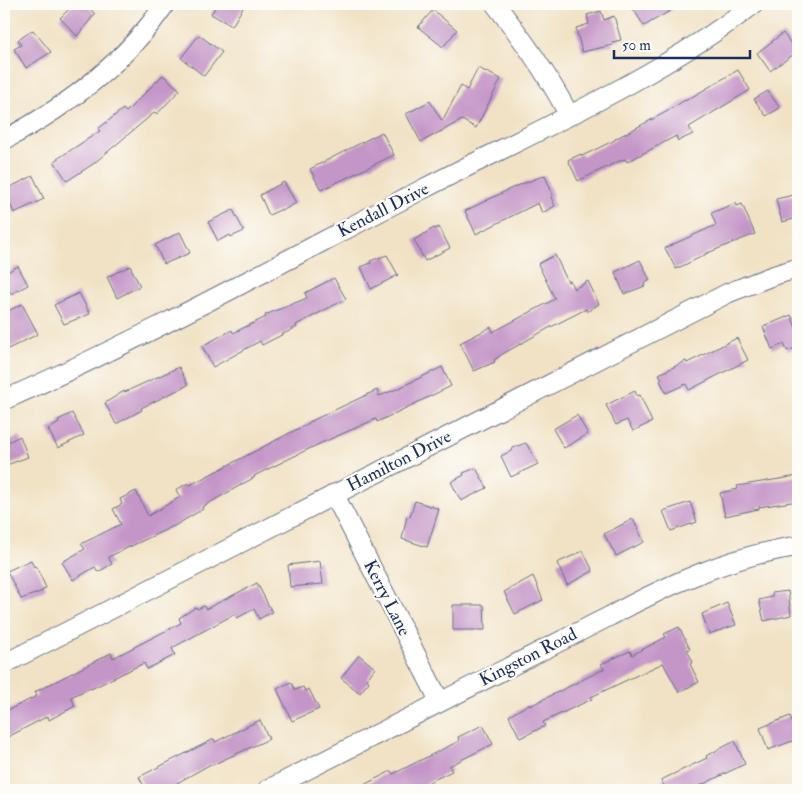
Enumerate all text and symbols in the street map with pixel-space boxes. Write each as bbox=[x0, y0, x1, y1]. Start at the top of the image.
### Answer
scale bar bbox=[614, 28, 751, 60]
text: 50 m bbox=[622, 36, 651, 55]
street label: Kendall Drive bbox=[333, 177, 433, 243]
street label: Hamilton Drive bbox=[343, 425, 455, 497]
street label: Kerry Lane bbox=[358, 556, 416, 640]
street label: Kingston Road bbox=[475, 622, 581, 691]

